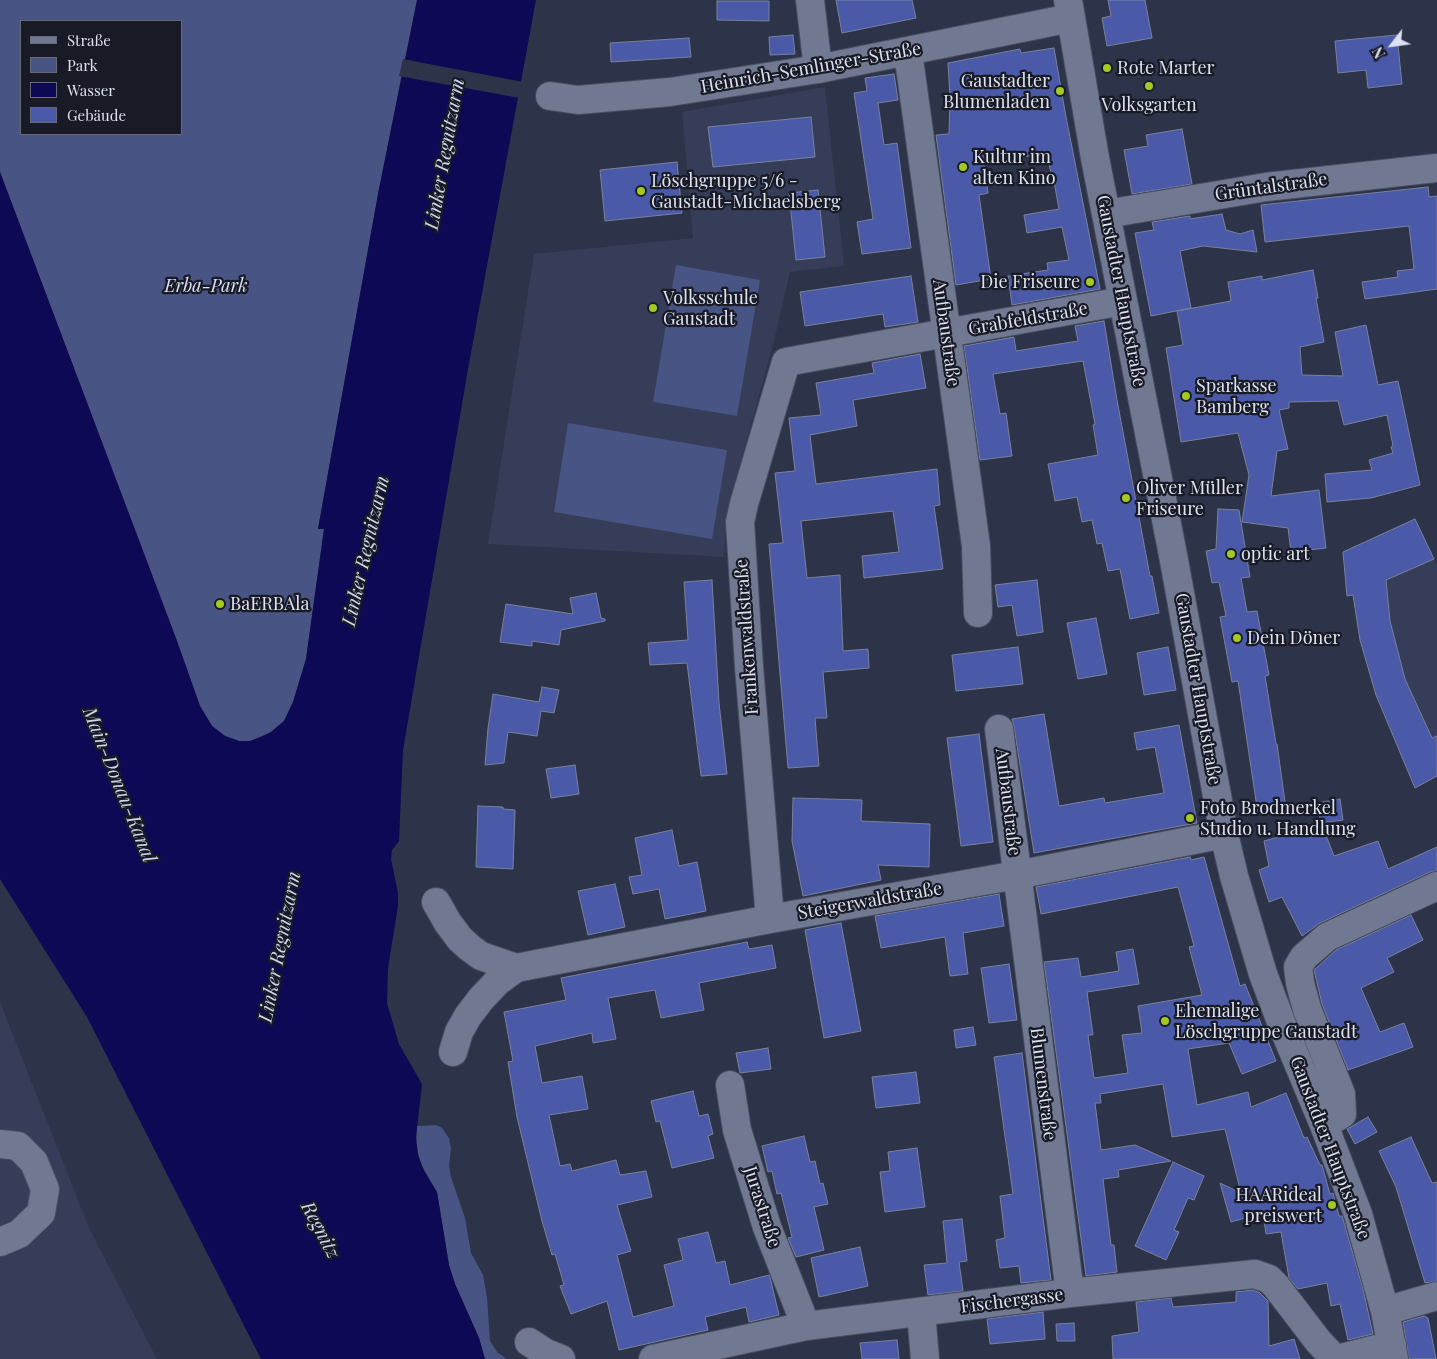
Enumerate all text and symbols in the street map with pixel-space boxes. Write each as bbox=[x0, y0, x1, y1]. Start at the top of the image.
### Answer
legend bbox=[20, 20, 182, 135]
north arrow bbox=[1367, 20, 1417, 70]
text: Straße bbox=[67, 30, 111, 50]
street label: Heinrich-Semlinger-Straße bbox=[699, 38, 923, 98]
text: N bbox=[1368, 44, 1389, 62]
text: Park bbox=[67, 55, 98, 75]
place label: Rote Marter bbox=[1117, 57, 1215, 79]
marker: Rote Marter bbox=[1101, 62, 1113, 74]
place label: Gaustadter Blumenladen bbox=[943, 70, 1050, 112]
water label: Linker Regnitzarm bbox=[420, 77, 470, 231]
text: Wasser bbox=[67, 80, 115, 100]
marker: Volksgarten bbox=[1143, 80, 1155, 92]
marker: Gaustadter Blumenladen bbox=[1054, 85, 1066, 97]
place label: Volksgarten bbox=[1101, 94, 1197, 116]
text: Gebäude bbox=[67, 105, 126, 125]
place label: Kultur im alten Kino bbox=[973, 146, 1055, 188]
marker: Kultur im alten Kino bbox=[957, 161, 969, 173]
street label: Grüntalstraße bbox=[1213, 168, 1329, 206]
place label: Löschgruppe 5/6 - Gaustadt-Michaelsberg bbox=[651, 170, 840, 212]
marker: Löschgruppe 5/6 - Gaustadt-Michaelsberg bbox=[635, 185, 647, 197]
street label: Gaustadter Hauptstraße bbox=[1092, 193, 1150, 389]
place label: Die Friseure bbox=[980, 271, 1080, 293]
park label: Erba-Park bbox=[165, 275, 247, 297]
marker: Die Friseure bbox=[1084, 276, 1096, 288]
street label: Aufbaustraße bbox=[928, 278, 964, 388]
place label: Volksschule Gaustadt bbox=[663, 287, 758, 330]
street label: Grabfeldstraße bbox=[967, 298, 1089, 340]
marker: Volksschule Gaustadt bbox=[647, 302, 659, 314]
place label: Sparkasse Bamberg bbox=[1196, 375, 1277, 418]
marker: Sparkasse Bamberg bbox=[1180, 390, 1192, 402]
water label: Linker Regnitzarm bbox=[338, 474, 394, 628]
place label: Oliver Müller Friseure bbox=[1136, 477, 1243, 520]
marker: Oliver Müller Friseure bbox=[1120, 492, 1132, 504]
place label: optic art bbox=[1241, 543, 1310, 565]
marker: optic art bbox=[1225, 548, 1237, 560]
street label: Frankenwaldstraße bbox=[731, 558, 763, 716]
street label: Gaustadter Hauptstraße bbox=[1170, 591, 1226, 787]
place label: BaERBAla bbox=[230, 593, 309, 615]
marker: BaERBAla bbox=[214, 598, 226, 610]
place label: Dein Döner bbox=[1247, 627, 1340, 649]
marker: Dein Döner bbox=[1231, 632, 1243, 644]
water label: Main-Donau-Kanal bbox=[77, 704, 161, 866]
street label: Aufbaustraße bbox=[991, 747, 1025, 857]
place label: Foto Brodmerkel Studio u. Handlung bbox=[1200, 797, 1355, 840]
marker: Foto Brodmerkel Studio u. Handlung bbox=[1184, 812, 1196, 824]
water label: Linker Regnitzarm bbox=[254, 870, 306, 1024]
street label: Steigerwaldstraße bbox=[796, 878, 944, 924]
place label: Ehemalige Löschgruppe Gaustadt bbox=[1175, 1000, 1357, 1042]
marker: Ehemalige Löschgruppe Gaustadt bbox=[1159, 1015, 1171, 1027]
street label: Blumenstraße bbox=[1025, 1026, 1061, 1142]
street label: Gaustadter Hauptstraße bbox=[1285, 1053, 1375, 1243]
street label: Jurastraße bbox=[739, 1164, 785, 1250]
place label: HAARideal preiswert bbox=[1235, 1184, 1322, 1226]
water label: Regnitz bbox=[296, 1198, 344, 1262]
marker: HAARideal preiswert bbox=[1326, 1199, 1338, 1211]
street label: Fischergasse bbox=[959, 1284, 1065, 1318]

